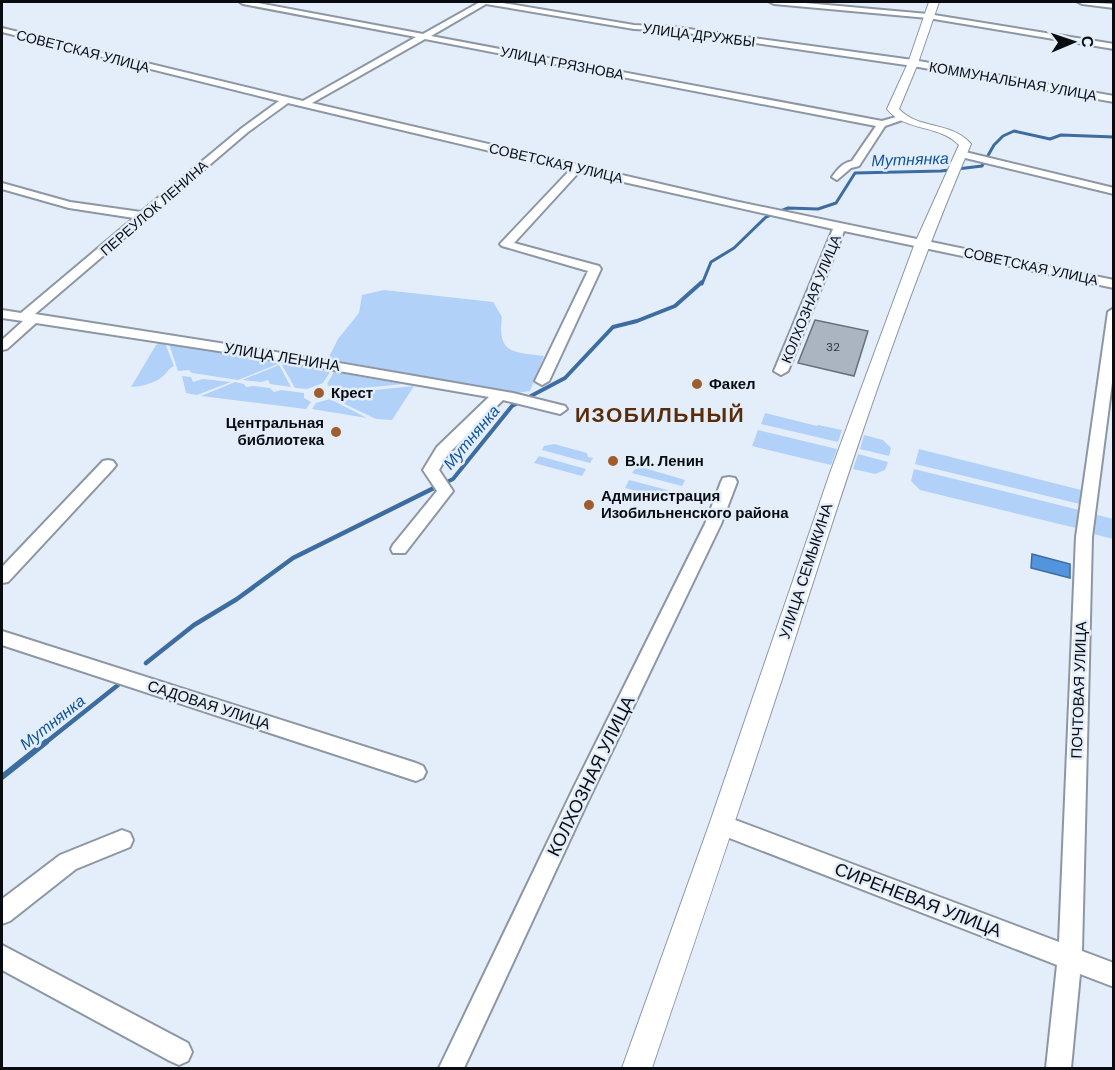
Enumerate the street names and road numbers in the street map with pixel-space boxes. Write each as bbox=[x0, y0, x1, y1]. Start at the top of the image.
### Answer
street label: УЛИЦА ДРУЖБЫ bbox=[642, 19, 756, 51]
street label: СОВЕТСКАЯ УЛИЦА bbox=[14, 26, 152, 76]
street label: УЛИЦА ГРЯЗНОВА bbox=[499, 42, 626, 84]
street label: КОММУНАЛЬНАЯ УЛИЦА bbox=[928, 57, 1099, 105]
street label: СОВЕТСКАЯ УЛИЦА bbox=[487, 139, 625, 187]
street label: ПЕРЕУЛОК ЛЕНИНА bbox=[97, 156, 212, 260]
street label: КОЛХОЗНАЯ УЛИЦА bbox=[777, 232, 845, 366]
street label: СОВЕТСКАЯ УЛИЦА bbox=[962, 243, 1100, 289]
street label: УЛИЦА ЛЕНИНА bbox=[223, 338, 341, 376]
street label: УЛИЦА СЕМЫКИНА bbox=[775, 501, 837, 641]
street label: ПОЧТОВАЯ УЛИЦА bbox=[1067, 621, 1091, 759]
street label: САДОВАЯ УЛИЦА bbox=[145, 676, 273, 734]
street label: КОЛХОЗНАЯ УЛИЦА bbox=[542, 692, 640, 860]
street label: СИРЕНЕВАЯ УЛИЦА bbox=[831, 857, 1005, 943]

